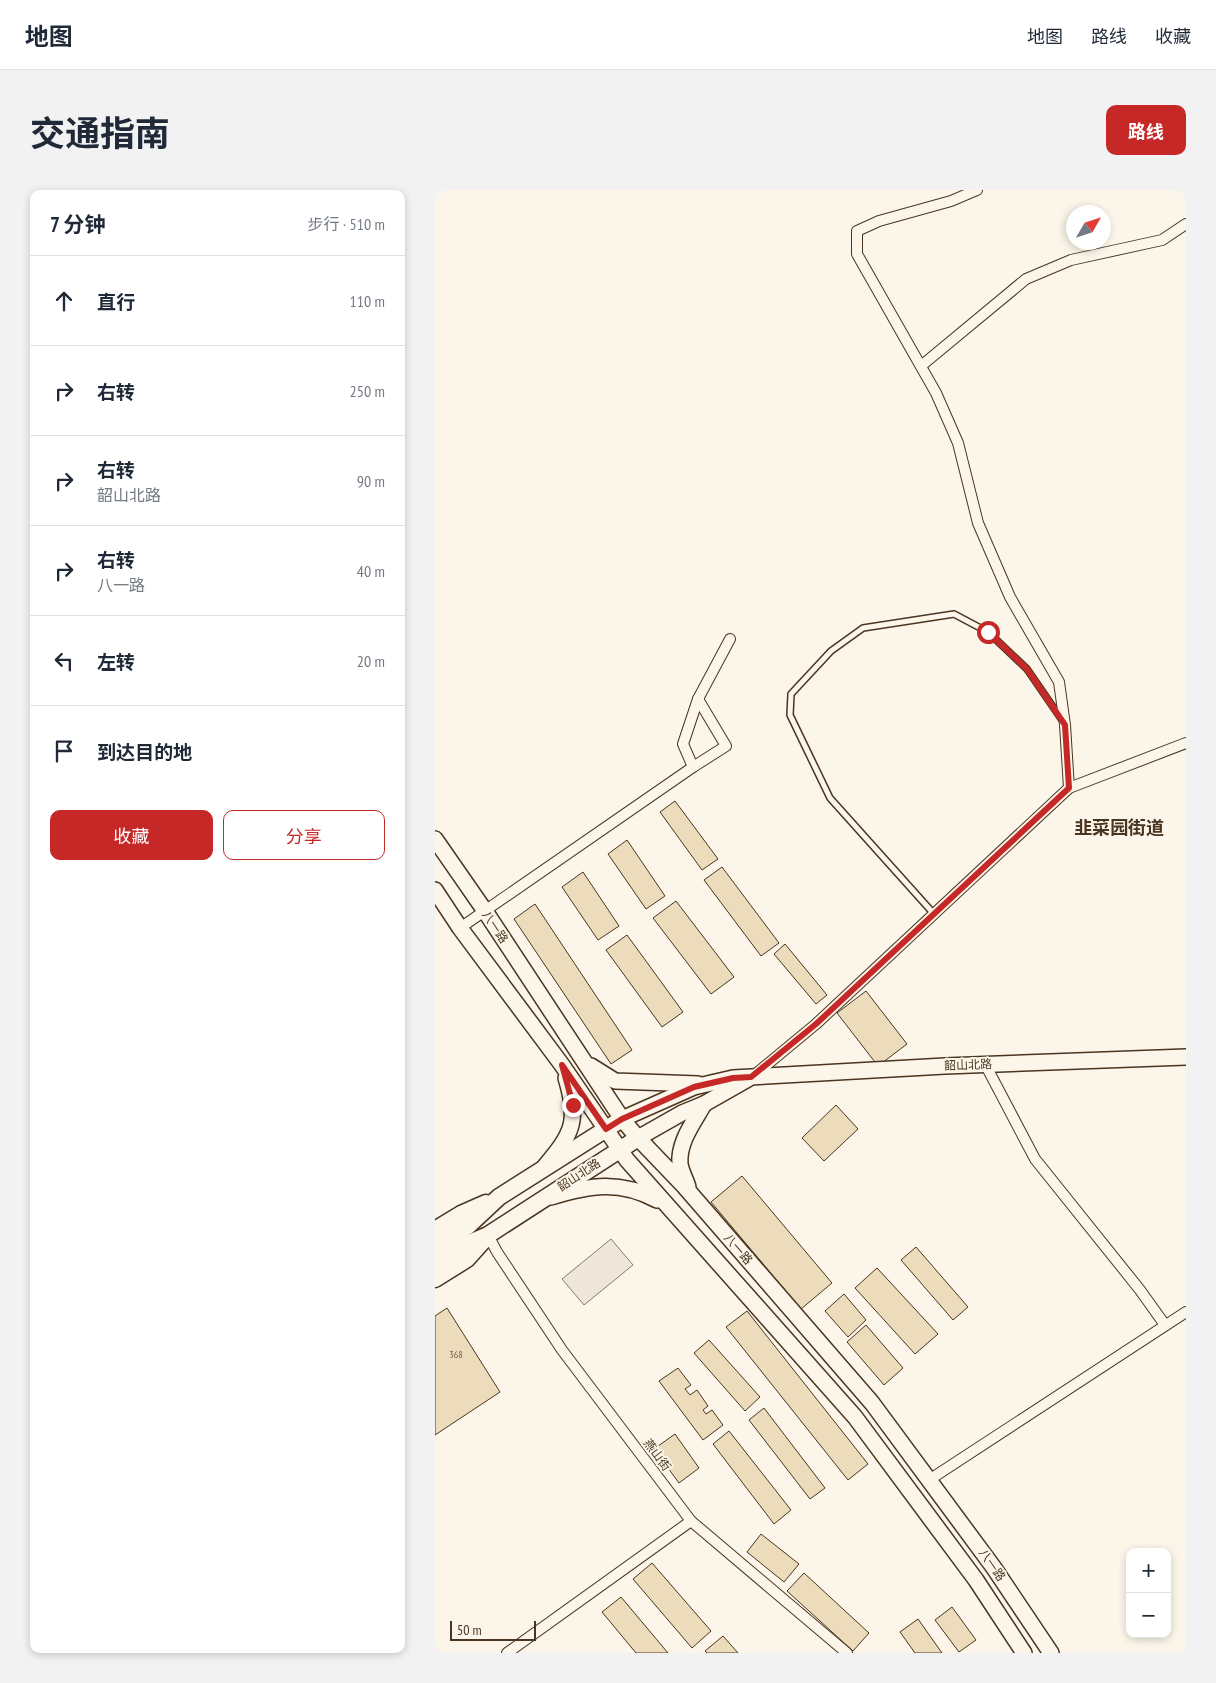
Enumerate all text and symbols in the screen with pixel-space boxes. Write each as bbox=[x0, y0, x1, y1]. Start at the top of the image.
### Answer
text: 地图 bbox=[25, 21, 73, 52]
text: 地图 bbox=[1027, 25, 1063, 48]
text: 路线 bbox=[1091, 25, 1127, 48]
text: 收藏 bbox=[1155, 25, 1191, 48]
button: 路线 bbox=[1106, 105, 1186, 155]
text: 交通指南 bbox=[30, 110, 170, 156]
north arrow bbox=[1066, 205, 1111, 250]
text: 7 分钟 bbox=[50, 211, 105, 238]
text: 步行 · 510 m bbox=[307, 214, 385, 234]
icon: ahead bbox=[50, 287, 78, 315]
text: 直行 bbox=[97, 290, 135, 314]
text: 110 m bbox=[350, 291, 385, 311]
icon: right bbox=[50, 377, 78, 405]
text: 右转 bbox=[97, 380, 135, 404]
text: 250 m bbox=[350, 381, 385, 401]
text: 右转 bbox=[97, 458, 135, 482]
icon: right bbox=[50, 467, 78, 495]
text: 90 m bbox=[357, 471, 385, 491]
text: 韶山北路 bbox=[97, 485, 161, 505]
text: 右转 bbox=[97, 548, 135, 572]
icon: right bbox=[50, 557, 78, 585]
text: 40 m bbox=[357, 561, 385, 581]
text: 八一路 bbox=[97, 575, 145, 595]
route start bbox=[977, 621, 1000, 644]
icon: left bbox=[50, 647, 78, 675]
text: 左转 bbox=[97, 650, 135, 674]
text: 20 m bbox=[357, 651, 385, 671]
icon: arrive bbox=[50, 737, 78, 765]
text: 到达目的地 bbox=[97, 740, 192, 764]
button: 收藏 bbox=[50, 810, 213, 860]
button: 分享 bbox=[223, 810, 385, 860]
district label: 韭菜园街道 bbox=[1074, 816, 1164, 839]
street label: 八一路 bbox=[479, 908, 512, 946]
street label: 韶山北路 bbox=[944, 1056, 992, 1073]
route end bbox=[562, 1094, 585, 1117]
street label: 韶山北路 bbox=[555, 1155, 603, 1194]
street label: 八一路 bbox=[721, 1230, 756, 1267]
house number: 368 bbox=[449, 1348, 463, 1361]
street label: 燕山街 bbox=[641, 1436, 674, 1474]
street label: 八一路 bbox=[976, 1546, 1009, 1584]
map controls bbox=[1126, 1548, 1171, 1638]
button: + bbox=[1126, 1548, 1171, 1593]
button: − bbox=[1126, 1593, 1171, 1638]
scale bar bbox=[450, 1618, 536, 1641]
text: 50 m bbox=[457, 1621, 482, 1639]

